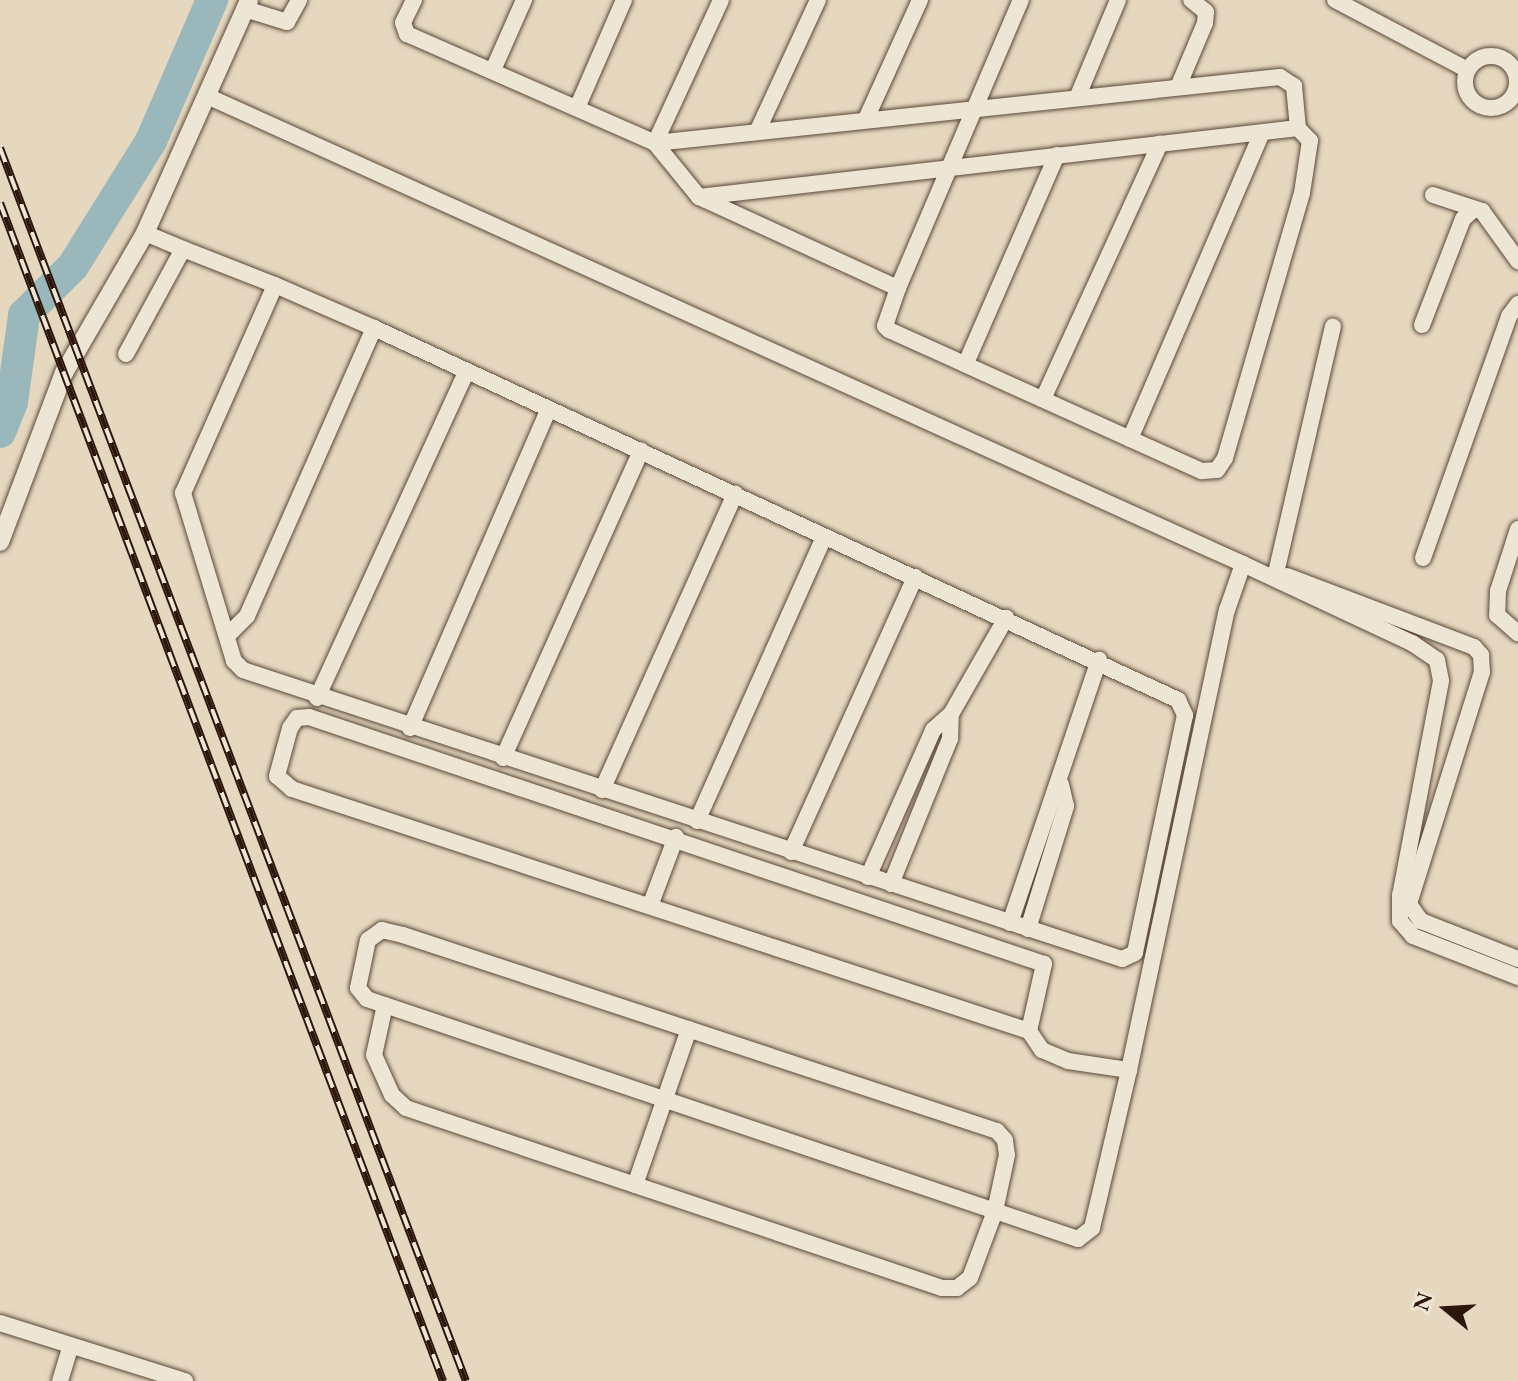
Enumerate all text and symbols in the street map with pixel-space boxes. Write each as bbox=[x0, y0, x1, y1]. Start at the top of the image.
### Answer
north arrow bbox=[1406, 1269, 1486, 1349]
text: N bbox=[1406, 1288, 1439, 1314]

